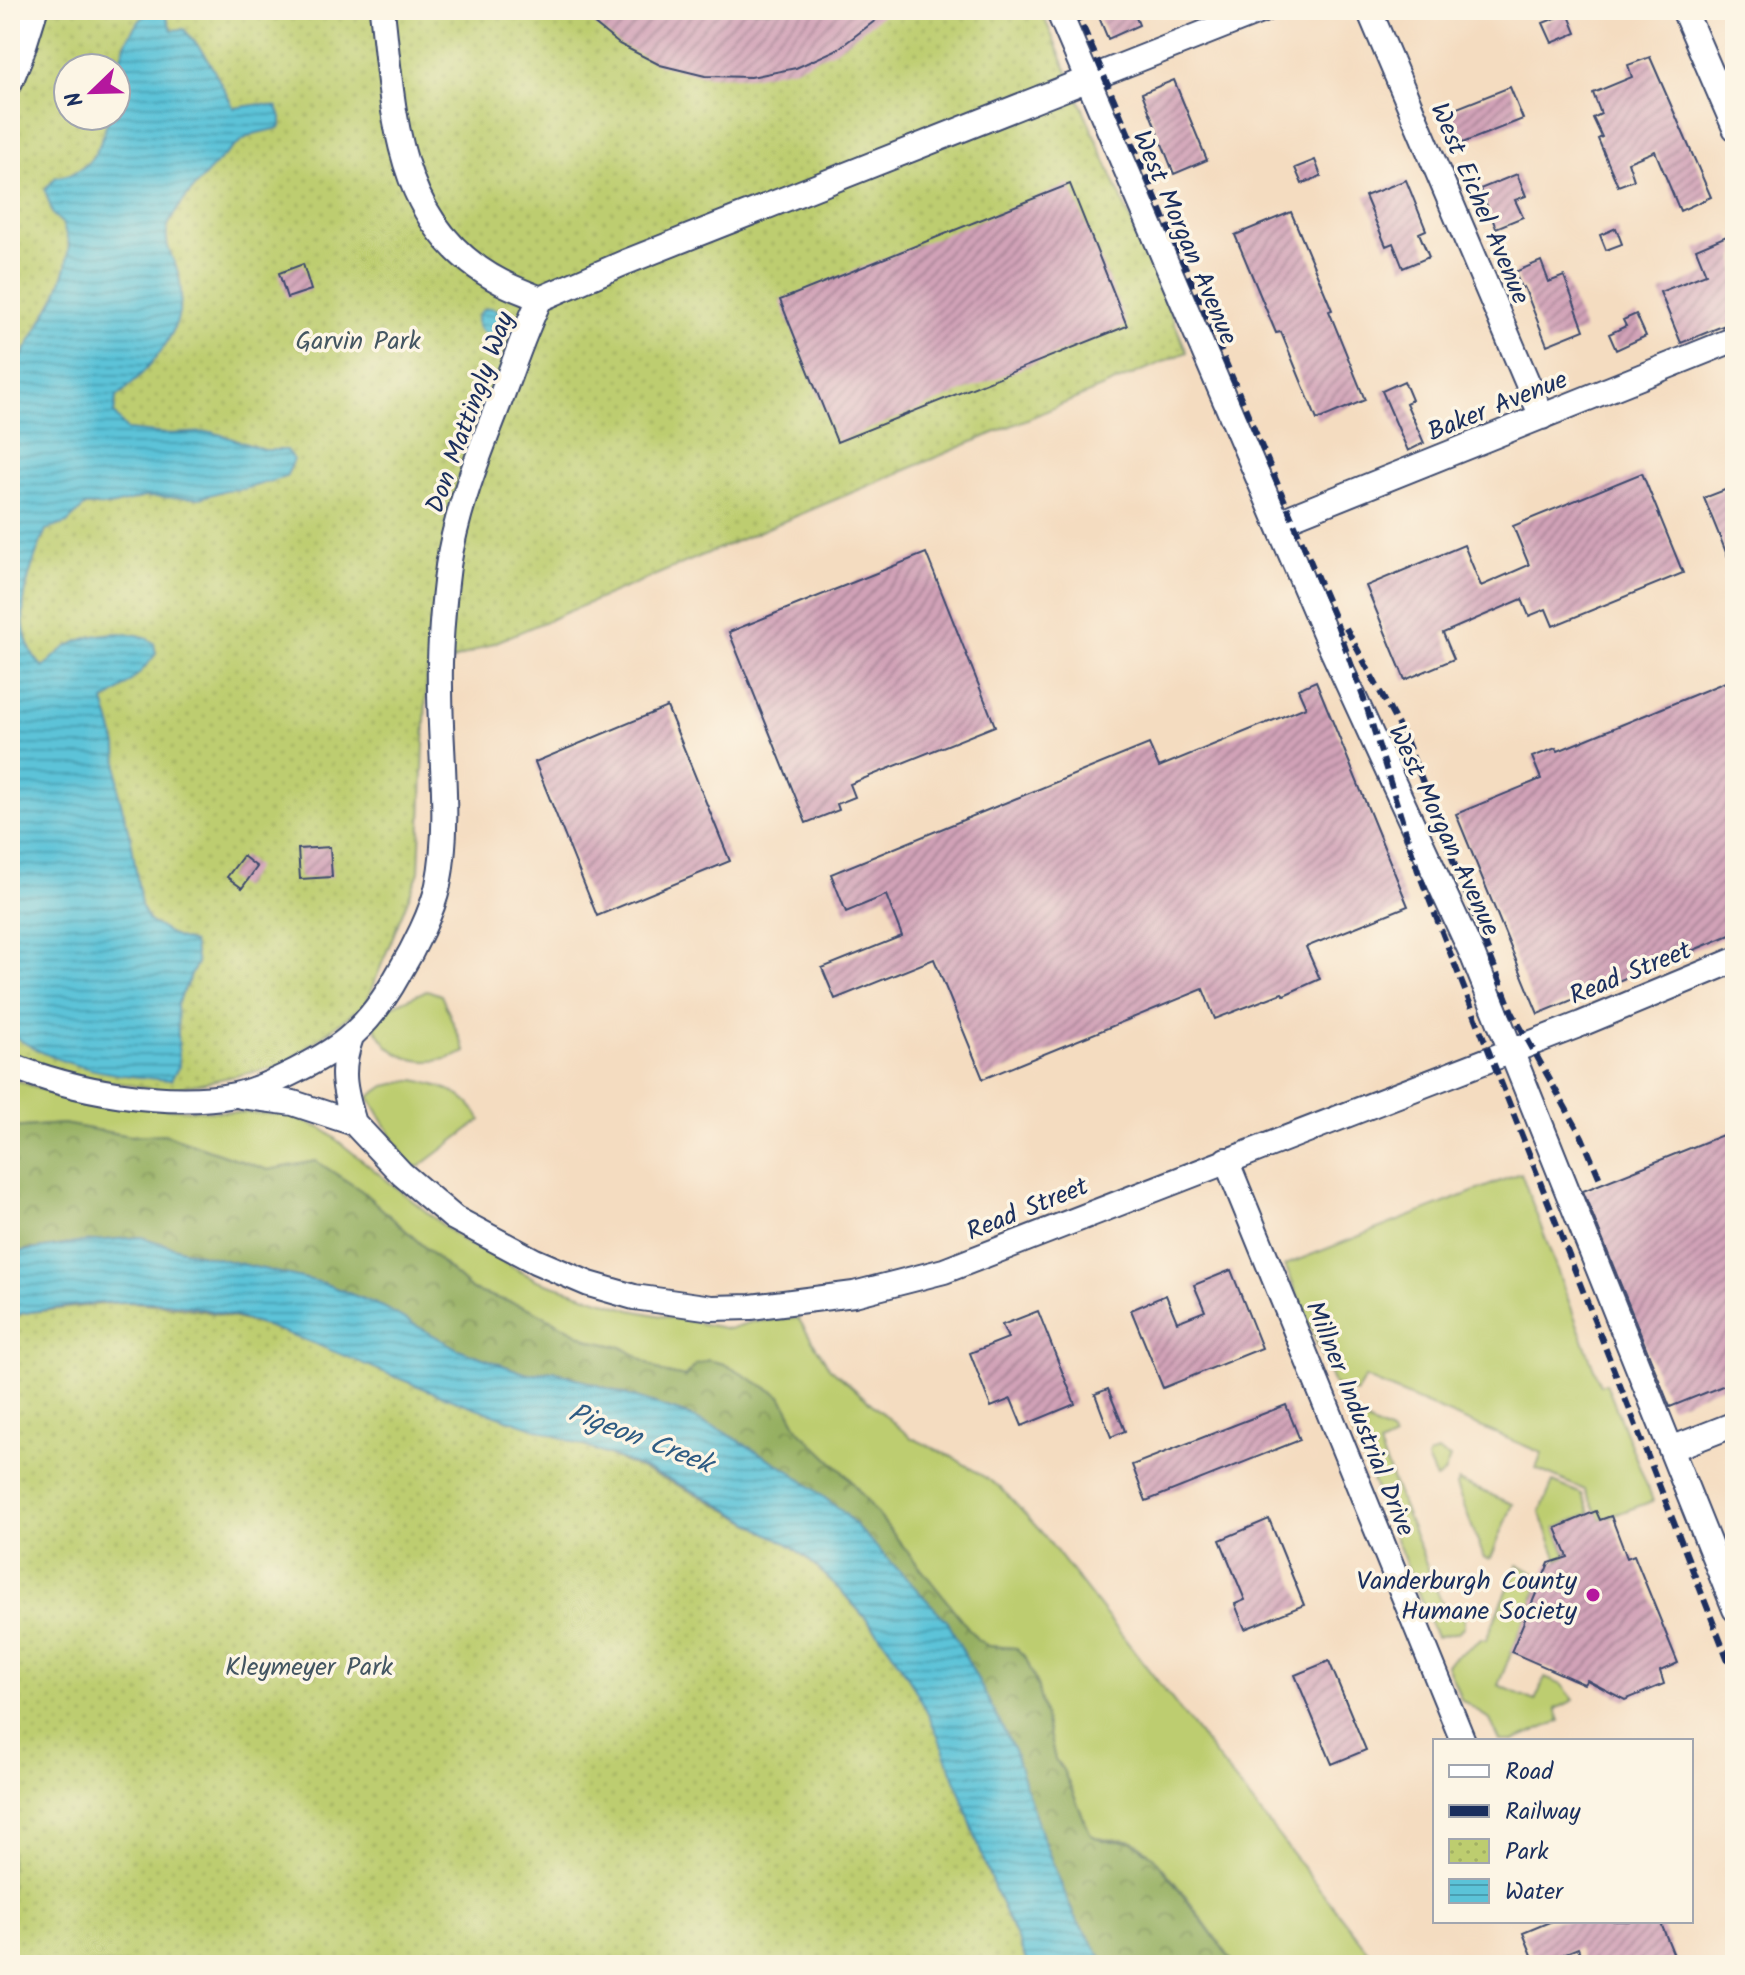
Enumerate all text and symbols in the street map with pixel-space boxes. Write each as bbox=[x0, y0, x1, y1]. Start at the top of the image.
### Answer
north arrow bbox=[52, 52, 132, 132]
text: N bbox=[57, 86, 95, 112]
street label: West Eichel Avenue bbox=[1418, 96, 1541, 311]
street label: West Morgan Avenue bbox=[1120, 124, 1249, 352]
street label: Don Mattingly Way bbox=[415, 305, 527, 519]
park label: Garvin Park bbox=[295, 321, 421, 363]
street label: Baker Avenue bbox=[1421, 360, 1575, 454]
street label: West Morgan Avenue bbox=[1376, 718, 1511, 944]
street label: Read Street bbox=[1563, 930, 1699, 1017]
street label: Read Street bbox=[960, 1166, 1096, 1253]
street label: Millner Industrial Drive bbox=[1293, 1295, 1426, 1543]
water label: Pigeon Creek bbox=[562, 1391, 722, 1489]
place label: Vanderburgh County Humane Society bbox=[1356, 1561, 1578, 1633]
marker: Vanderburgh County Humane Society bbox=[1584, 1586, 1602, 1604]
park label: Kleymeyer Park bbox=[225, 1647, 394, 1689]
legend bbox=[1433, 1739, 1693, 1923]
text: Road bbox=[1505, 1753, 1554, 1792]
text: Railway bbox=[1505, 1793, 1581, 1832]
text: Park bbox=[1505, 1833, 1549, 1872]
text: Water bbox=[1505, 1873, 1565, 1912]

